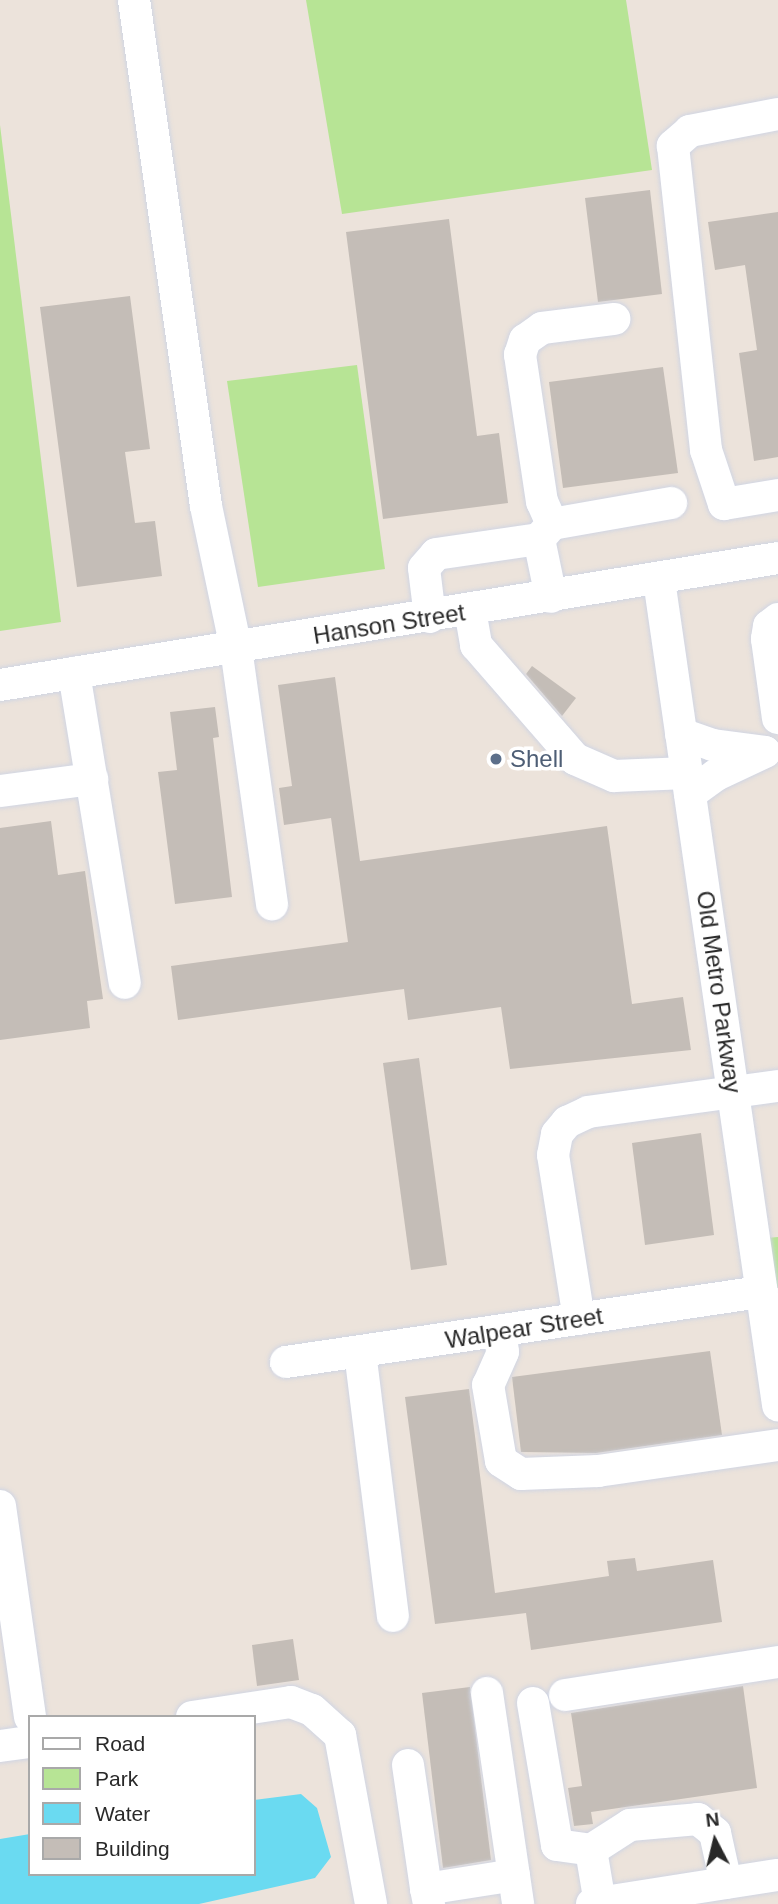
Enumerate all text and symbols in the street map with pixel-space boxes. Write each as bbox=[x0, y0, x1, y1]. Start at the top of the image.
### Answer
street label: Hanson Street bbox=[311, 598, 467, 650]
place label: Shell bbox=[510, 745, 563, 773]
marker: Shell bbox=[488, 751, 504, 767]
street label: Old Metro Parkway bbox=[691, 889, 747, 1095]
street label: Walpear Street bbox=[443, 1301, 605, 1355]
legend bbox=[28, 1715, 256, 1876]
text: Road bbox=[95, 1732, 145, 1755]
text: Park bbox=[95, 1767, 138, 1790]
text: Water bbox=[95, 1802, 150, 1825]
north arrow bbox=[680, 1806, 750, 1876]
text: N bbox=[704, 1808, 720, 1831]
text: Building bbox=[95, 1837, 170, 1860]

